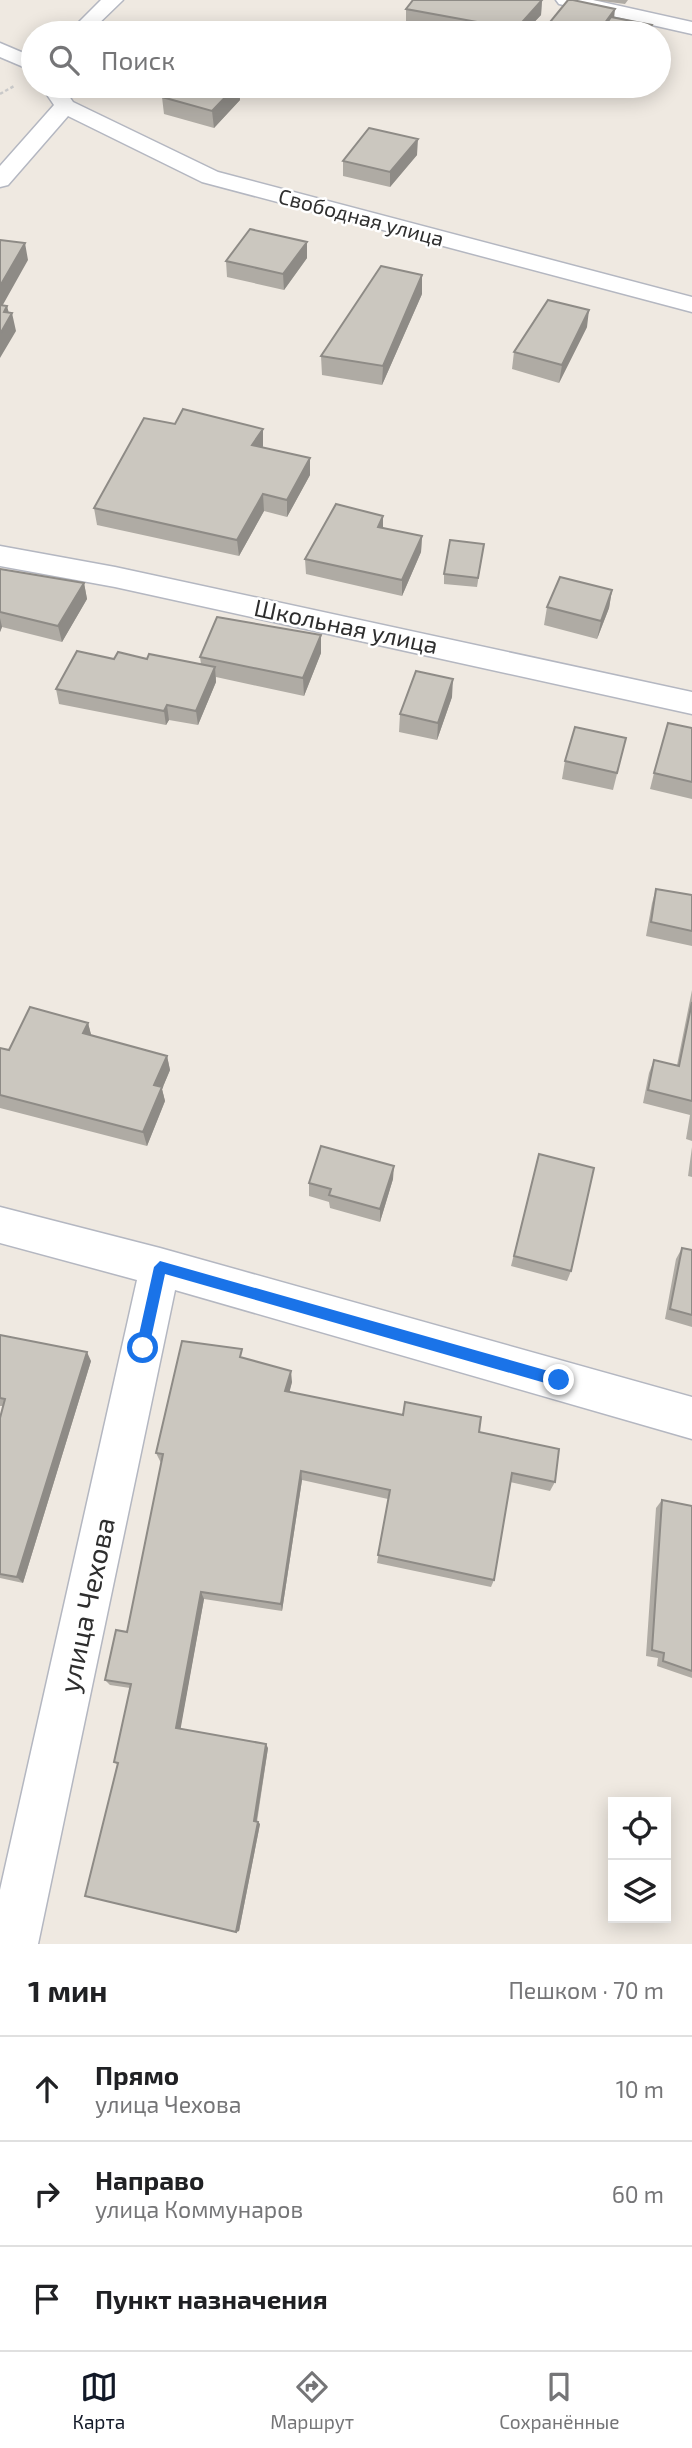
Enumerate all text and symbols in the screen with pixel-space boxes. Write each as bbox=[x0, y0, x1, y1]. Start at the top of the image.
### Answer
search box bbox=[21, 21, 671, 98]
icon: search bbox=[45, 41, 83, 79]
text: Поиск bbox=[101, 44, 175, 75]
street label: Свободная улица bbox=[276, 182, 447, 252]
street label: Школьная улица bbox=[252, 592, 441, 660]
route start bbox=[127, 1332, 158, 1363]
route end bbox=[543, 1364, 574, 1395]
street label: улица Чехова bbox=[51, 1514, 121, 1695]
map controls bbox=[608, 1797, 671, 1923]
button: locate bbox=[608, 1797, 671, 1860]
button: layers bbox=[608, 1860, 671, 1923]
text: 1 мин bbox=[28, 1972, 107, 2008]
text: Пешком · 70 m bbox=[508, 1976, 664, 2004]
text: Прямо bbox=[95, 2059, 179, 2090]
icon: ahead bbox=[28, 2070, 66, 2108]
text: 10 m bbox=[616, 2075, 664, 2103]
text: улица Чехова bbox=[95, 2090, 241, 2118]
text: Направо bbox=[95, 2164, 204, 2195]
icon: right bbox=[28, 2175, 66, 2213]
text: 60 m bbox=[612, 2180, 664, 2208]
text: улица Коммунаров bbox=[95, 2195, 303, 2223]
icon: arrive bbox=[28, 2280, 66, 2318]
text: Пункт назначения bbox=[95, 2283, 328, 2314]
tab: Карта bbox=[72, 2368, 125, 2433]
tab: Маршрут bbox=[270, 2368, 354, 2433]
tab: Сохранённые bbox=[499, 2368, 620, 2433]

